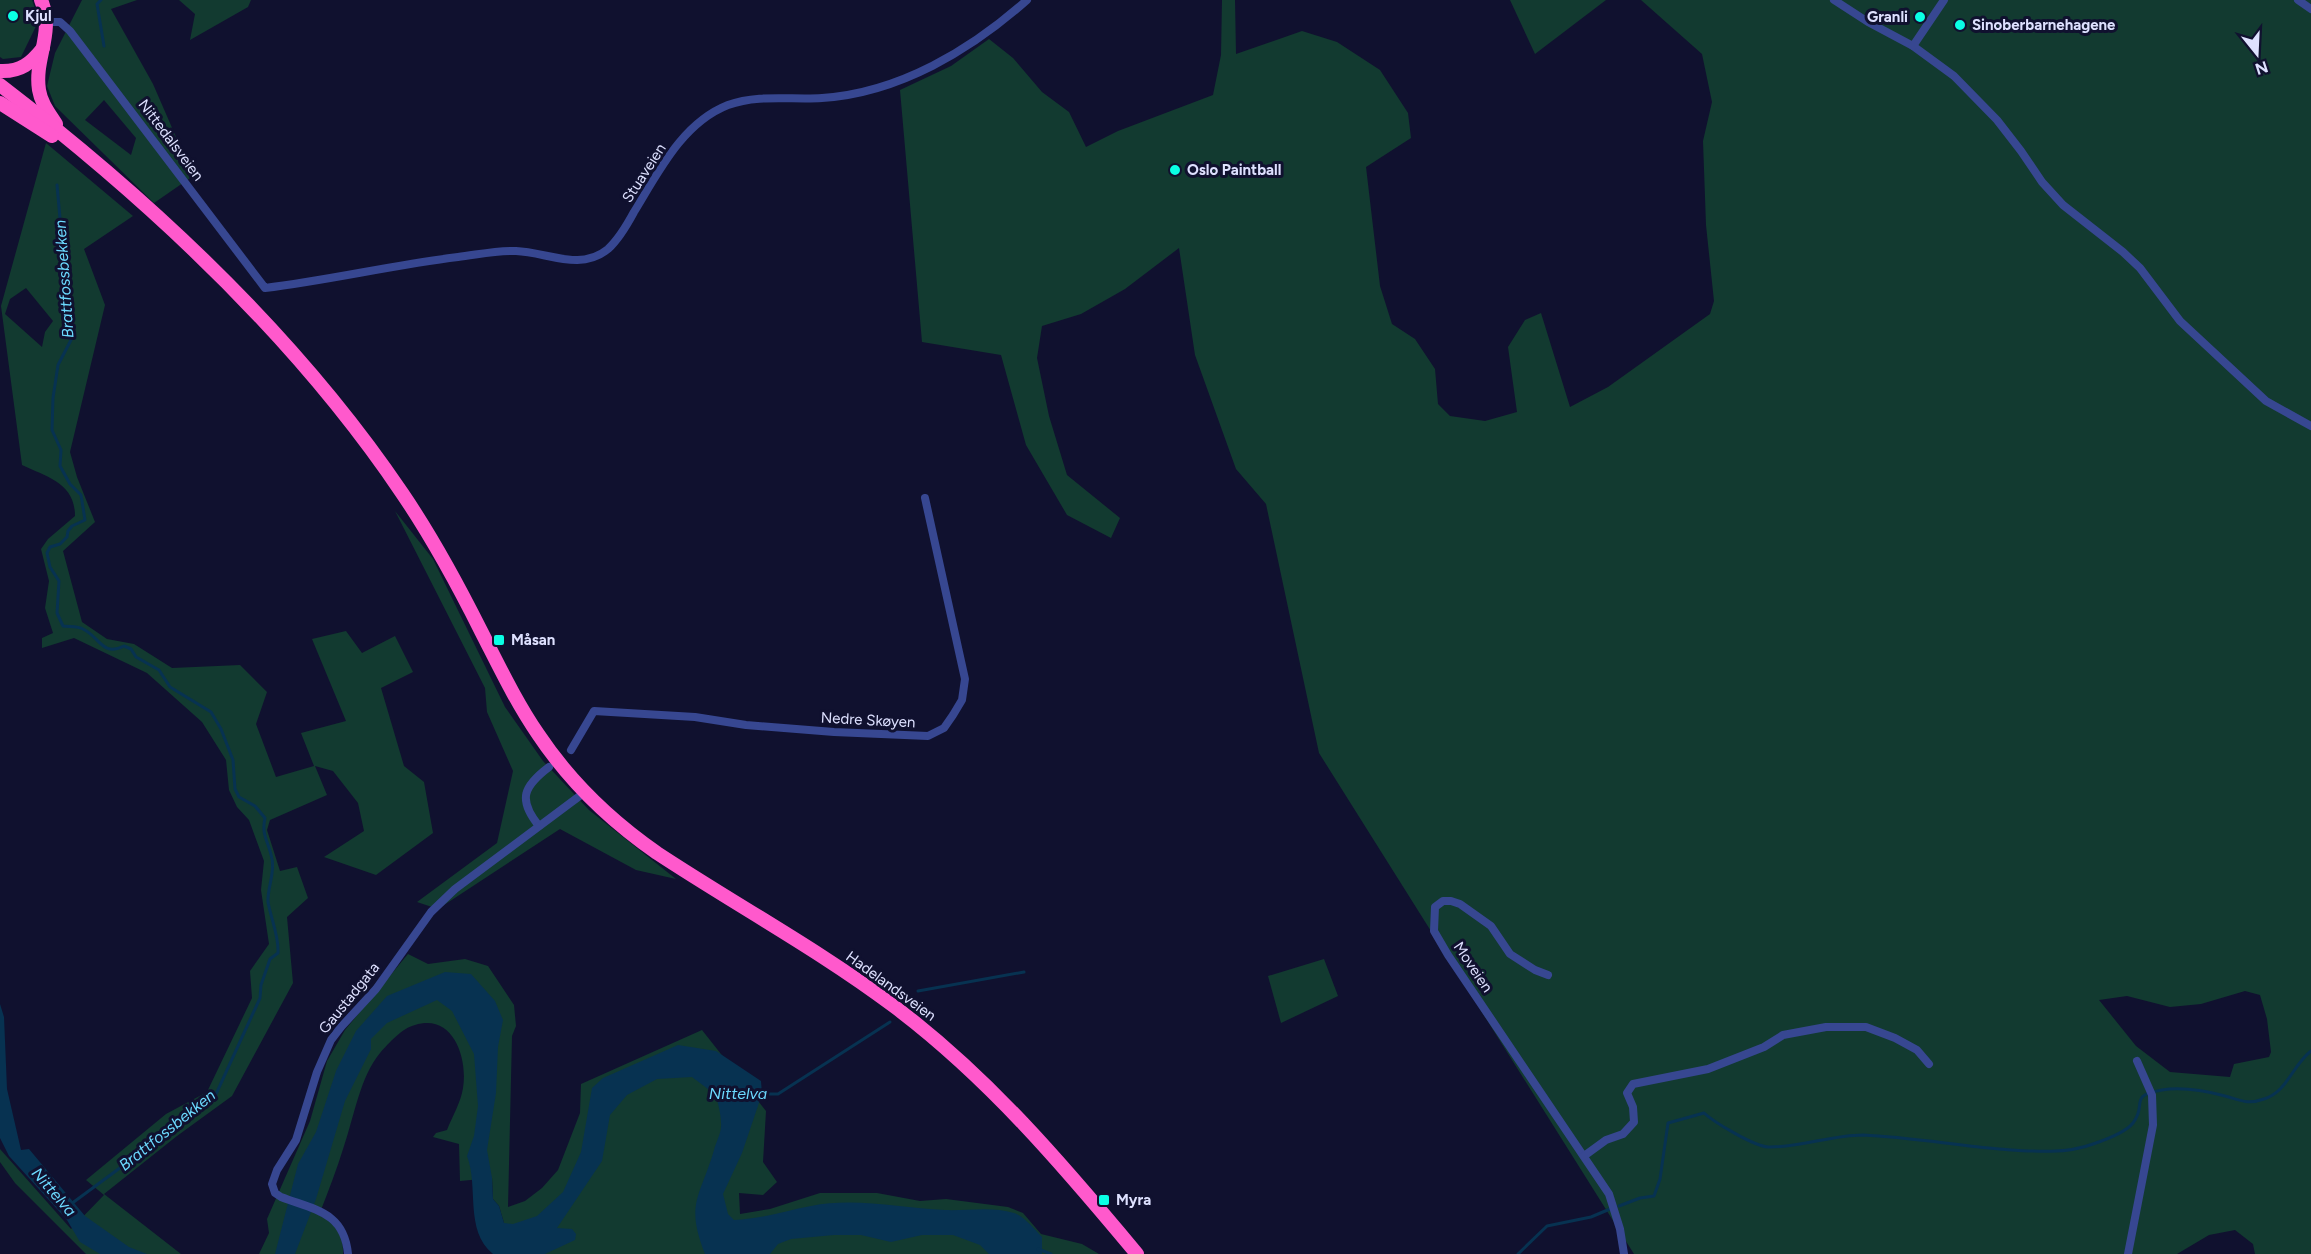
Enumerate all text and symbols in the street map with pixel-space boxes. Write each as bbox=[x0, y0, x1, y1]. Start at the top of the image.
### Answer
place label: Kjul bbox=[25, 7, 52, 25]
place label: Granli bbox=[1867, 8, 1908, 26]
marker: Kjul bbox=[6, 9, 20, 23]
marker: Granli bbox=[1913, 10, 1927, 24]
place label: Sinoberbarnehagene bbox=[1972, 16, 2116, 34]
marker: Sinoberbarnehagene bbox=[1953, 18, 1967, 32]
north arrow bbox=[2227, 24, 2287, 84]
text: N bbox=[2253, 57, 2270, 79]
street label: Nittedalsveien bbox=[135, 96, 207, 184]
street label: Stuaveien bbox=[618, 140, 670, 206]
place label: Oslo Paintball bbox=[1187, 161, 1281, 179]
marker: Oslo Paintball bbox=[1168, 163, 1182, 177]
water label: Brattfossbekken bbox=[50, 219, 78, 339]
place label: Måsan bbox=[511, 631, 555, 649]
marker: Måsan bbox=[492, 633, 506, 647]
street label: Nedre Skøyen bbox=[820, 709, 916, 731]
street label: Moveien bbox=[1450, 938, 1496, 996]
street label: Hadelandsveien bbox=[842, 947, 940, 1025]
street label: Gaustadgata bbox=[315, 959, 383, 1037]
water label: Nittelva bbox=[709, 1084, 767, 1103]
water label: Brattfossbekken bbox=[115, 1085, 219, 1175]
water label: Nittelva bbox=[28, 1164, 80, 1220]
place label: Myra bbox=[1116, 1191, 1151, 1209]
marker: Myra bbox=[1097, 1193, 1111, 1207]

